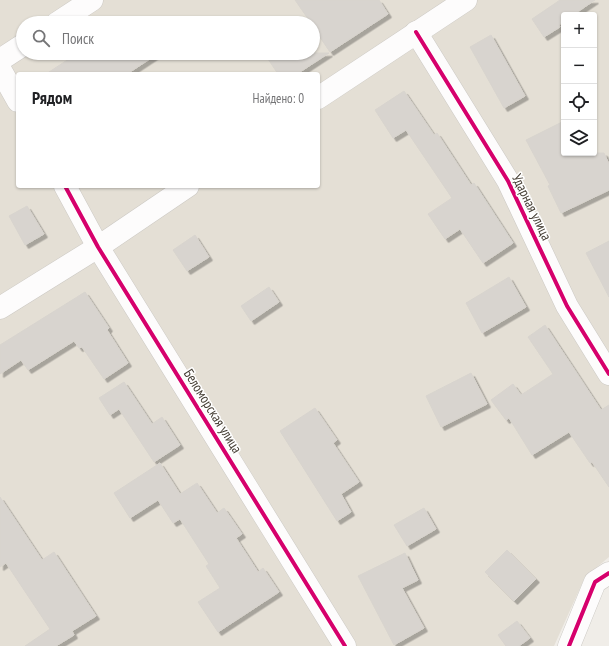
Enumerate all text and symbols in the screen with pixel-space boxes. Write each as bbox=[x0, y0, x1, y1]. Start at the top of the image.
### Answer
map controls bbox=[561, 12, 597, 156]
button: + bbox=[561, 12, 597, 48]
search box bbox=[16, 16, 320, 60]
icon: search bbox=[30, 27, 52, 49]
text: Поиск bbox=[62, 29, 94, 48]
button: − bbox=[561, 48, 597, 84]
button: locate bbox=[561, 84, 597, 120]
text: Рядом bbox=[32, 87, 72, 109]
text: Найдено: 0 bbox=[253, 90, 304, 107]
button: layers bbox=[561, 120, 597, 156]
street label: Ударная улица bbox=[508, 171, 556, 243]
street label: Беломорская улица bbox=[180, 366, 246, 456]

